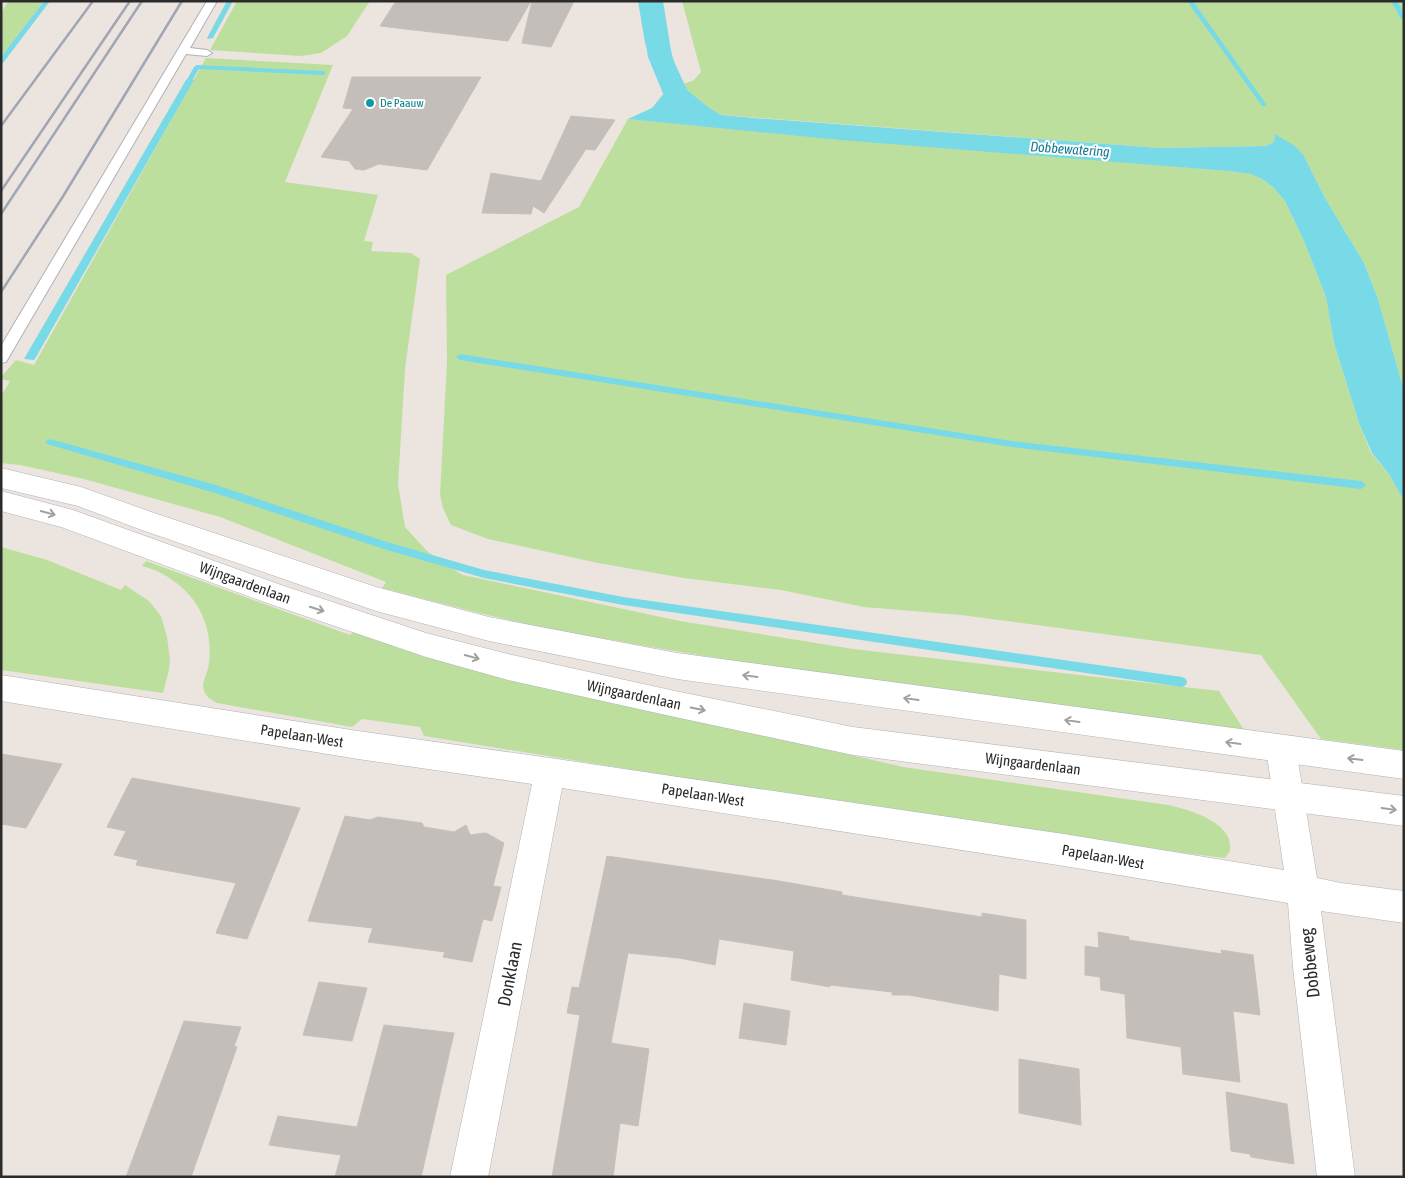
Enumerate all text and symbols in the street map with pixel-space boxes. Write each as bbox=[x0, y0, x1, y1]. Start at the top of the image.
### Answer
place label: De Paauw bbox=[380, 96, 424, 110]
marker: De Paauw bbox=[364, 97, 376, 109]
water label: Dobbewatering bbox=[1030, 138, 1110, 160]
one-way arrow bbox=[40, 509, 56, 518]
street label: Wijngaardenlaan bbox=[197, 558, 293, 607]
one-way arrow bbox=[309, 604, 325, 614]
one-way arrow bbox=[463, 653, 479, 663]
one-way arrow bbox=[742, 671, 758, 681]
street label: Wijngaardenlaan bbox=[585, 676, 683, 713]
one-way arrow bbox=[903, 694, 919, 704]
one-way arrow bbox=[690, 705, 706, 714]
one-way arrow bbox=[1064, 716, 1080, 726]
street label: Papelaan-West bbox=[259, 721, 345, 750]
one-way arrow bbox=[1225, 738, 1241, 748]
street label: Wijngaardenlaan bbox=[984, 749, 1082, 778]
one-way arrow bbox=[1348, 754, 1364, 764]
street label: Papelaan-West bbox=[660, 780, 746, 809]
one-way arrow bbox=[1381, 804, 1397, 814]
street label: Papelaan-West bbox=[1060, 841, 1146, 872]
street label: Dobbeweg bbox=[1295, 927, 1324, 999]
street label: Donklaan bbox=[493, 940, 526, 1008]

